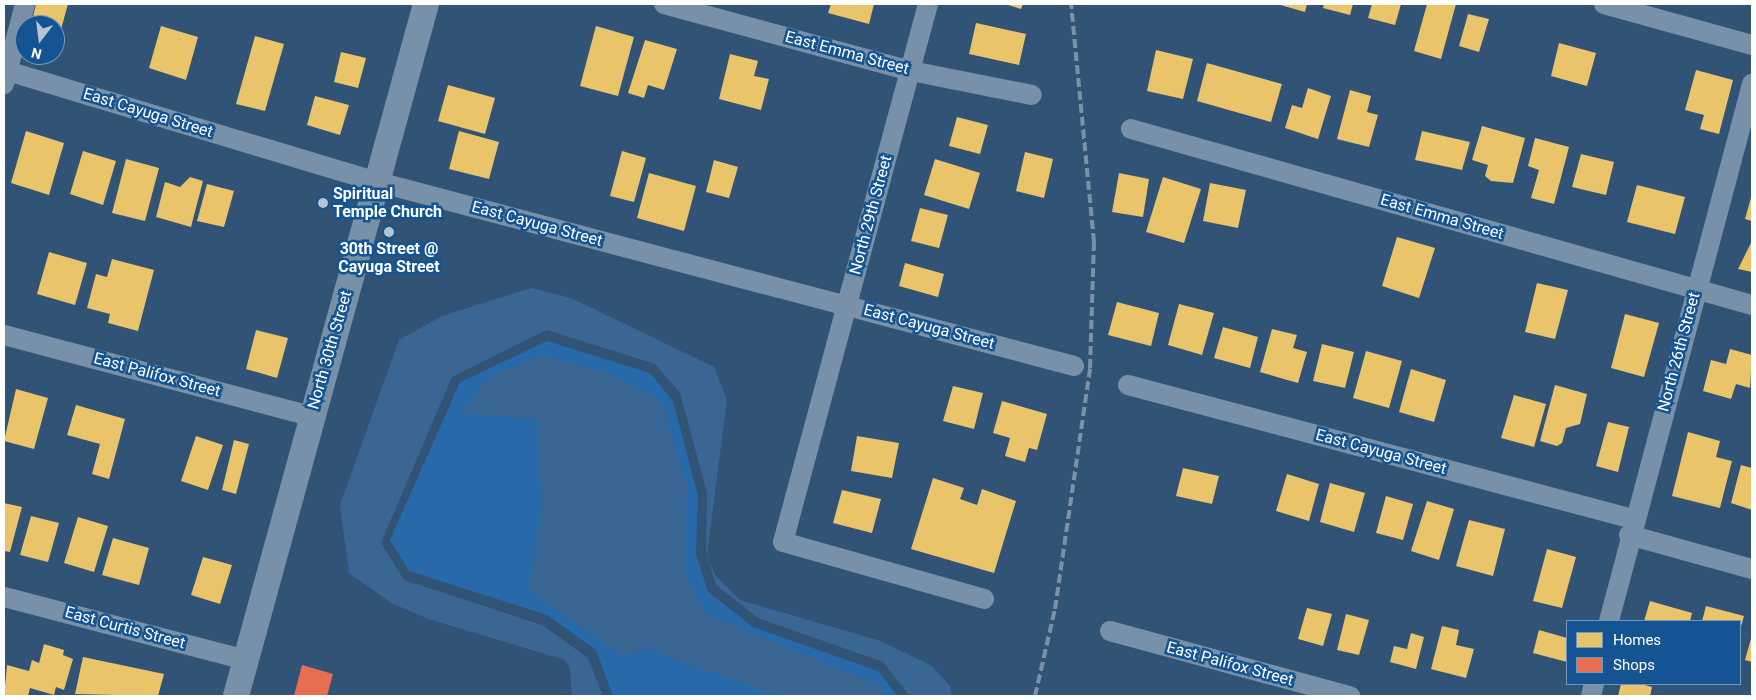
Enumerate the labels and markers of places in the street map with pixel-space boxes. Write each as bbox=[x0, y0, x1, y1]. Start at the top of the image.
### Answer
place label: Spiritual Temple Church bbox=[333, 184, 442, 222]
marker: Spiritual Temple Church bbox=[317, 197, 329, 209]
marker: 30th Street @ Cayuga Street bbox=[383, 226, 395, 238]
place label: 30th Street @ Cayuga Street bbox=[338, 239, 440, 277]

